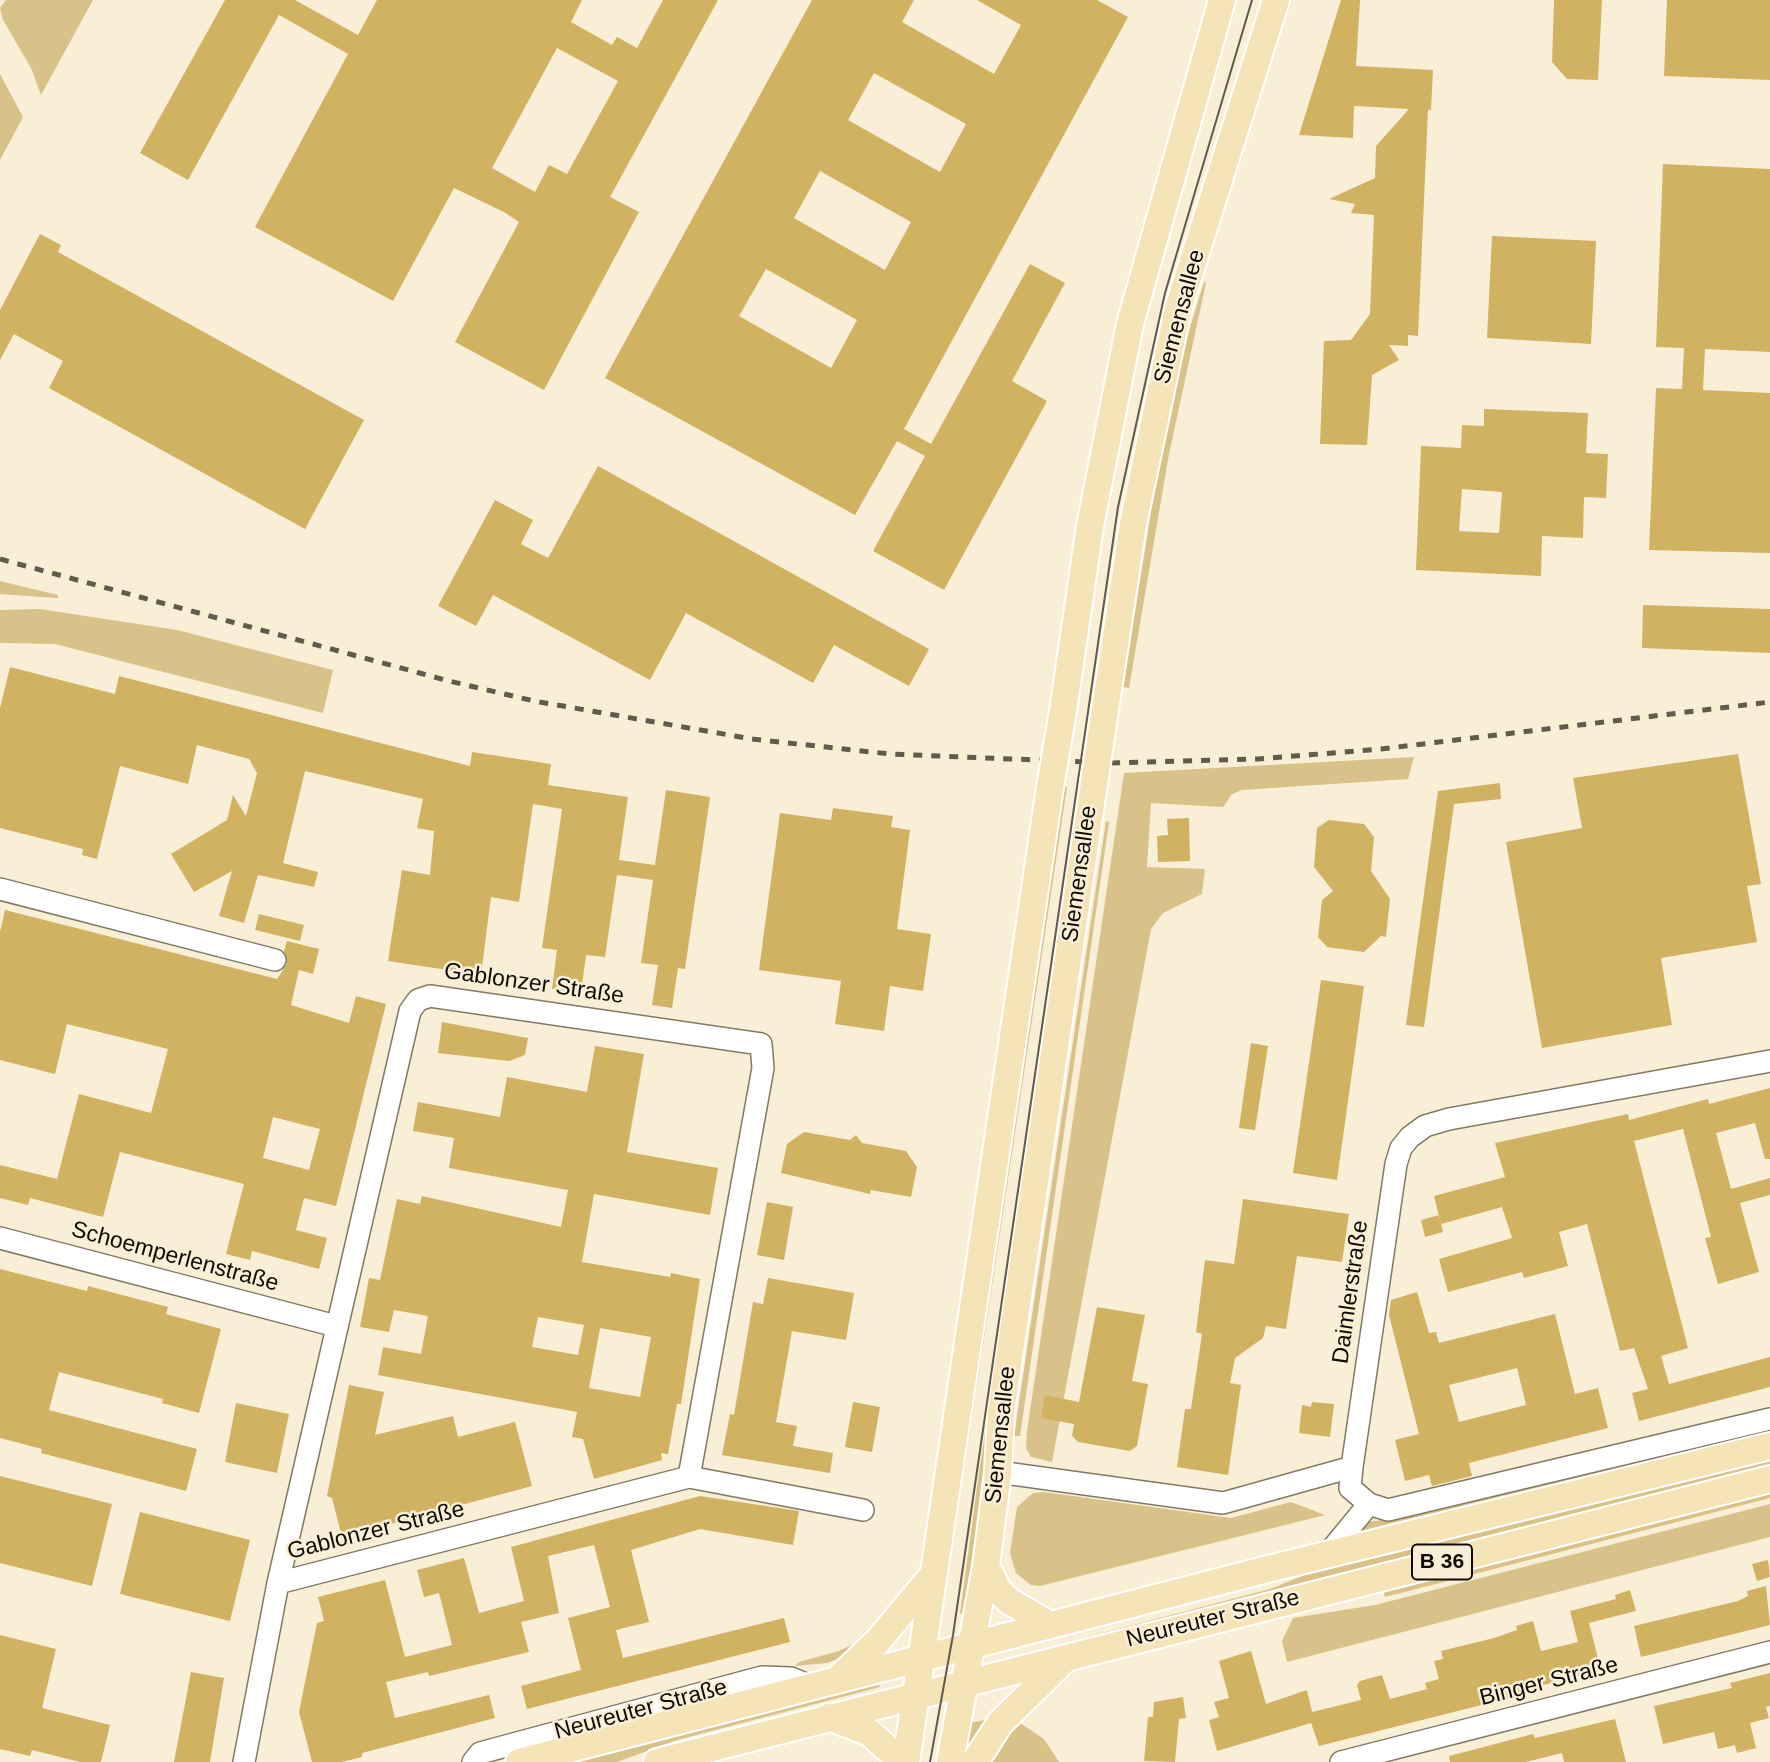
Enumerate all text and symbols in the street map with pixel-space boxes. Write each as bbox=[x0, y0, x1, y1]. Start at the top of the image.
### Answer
street label: Siemensallee bbox=[1149, 247, 1211, 387]
street label: Siemensallee bbox=[1057, 804, 1103, 944]
street label: Gablonzer Straße bbox=[442, 958, 626, 1010]
street label: Schoemperlenstraße bbox=[68, 1216, 282, 1298]
street label: Daimlerstraße bbox=[1327, 1219, 1375, 1365]
street label: Siemensallee bbox=[980, 1365, 1022, 1505]
street label: Gablonzer Straße bbox=[285, 1496, 467, 1566]
road number: B 36 bbox=[1412, 1544, 1472, 1580]
street label: Neureuter Straße bbox=[1123, 1584, 1303, 1654]
street label: Binger Straße bbox=[1477, 1651, 1621, 1713]
street label: Neureuter Straße bbox=[552, 1674, 730, 1746]

